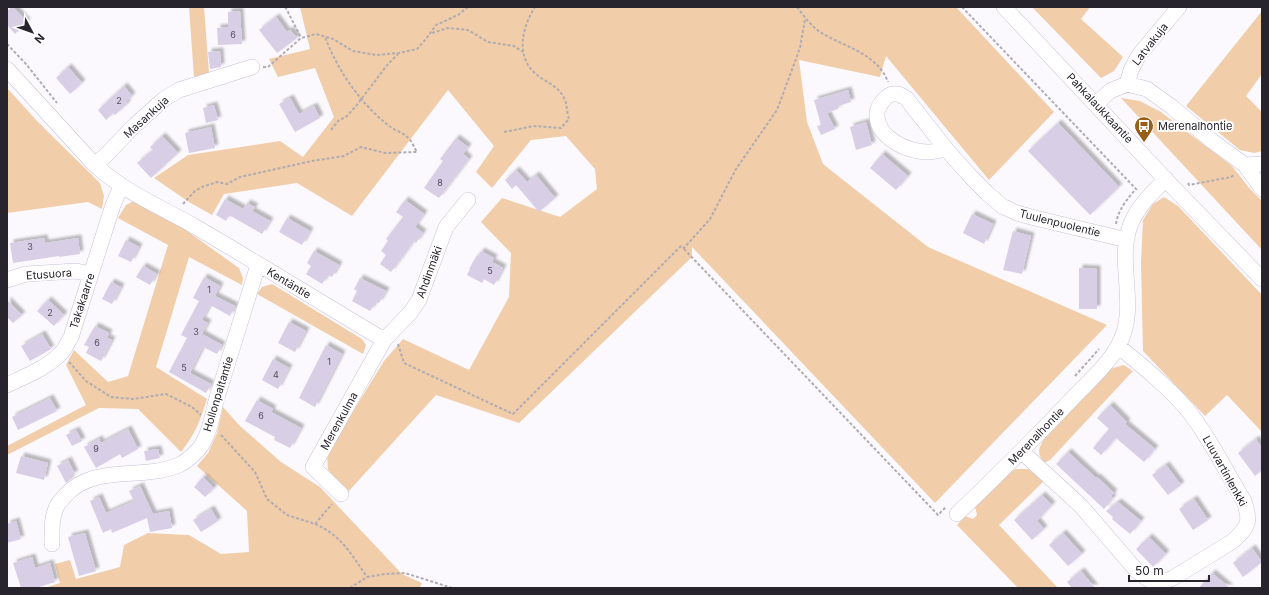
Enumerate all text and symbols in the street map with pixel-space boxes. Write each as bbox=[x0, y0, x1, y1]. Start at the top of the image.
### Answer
north arrow bbox=[12, 12, 52, 52]
street label: Latvakuja bbox=[1129, 20, 1171, 68]
house number: 6 bbox=[230, 29, 236, 40]
text: N bbox=[32, 31, 48, 46]
street label: Pahkalaukkaantie bbox=[1064, 70, 1136, 146]
street label: Masankuja bbox=[121, 93, 171, 141]
house number: 2 bbox=[116, 95, 122, 106]
bus stop icon: Merenalhontie bbox=[1133, 115, 1155, 143]
place label: Merenalhontie bbox=[1158, 119, 1232, 133]
house number: 8 bbox=[437, 177, 443, 188]
street label: Tuulenpuolentie bbox=[1018, 206, 1102, 240]
house number: 3 bbox=[27, 241, 33, 252]
street label: Ahdinmäki bbox=[413, 244, 445, 300]
street label: Kentäntie bbox=[264, 264, 314, 302]
street label: Etusuora bbox=[26, 265, 72, 283]
house number: 5 bbox=[487, 265, 493, 276]
street label: Takakaarre bbox=[66, 271, 98, 331]
house number: 1 bbox=[207, 284, 211, 295]
house number: 2 bbox=[47, 307, 53, 318]
house number: 3 bbox=[193, 326, 199, 337]
house number: 6 bbox=[94, 337, 100, 348]
street label: Hollonpaltantie bbox=[200, 355, 236, 433]
house number: 1 bbox=[327, 356, 331, 367]
house number: 5 bbox=[181, 362, 187, 373]
house number: 4 bbox=[273, 369, 279, 380]
street label: Merenkulma bbox=[317, 390, 361, 452]
street label: Merenalhontie bbox=[1005, 404, 1067, 468]
house number: 6 bbox=[258, 410, 264, 421]
street label: Luuvartinlenkki bbox=[1200, 433, 1250, 509]
house number: 9 bbox=[93, 443, 99, 454]
scale bar bbox=[1129, 557, 1209, 583]
text: 50 m bbox=[1135, 563, 1164, 578]

